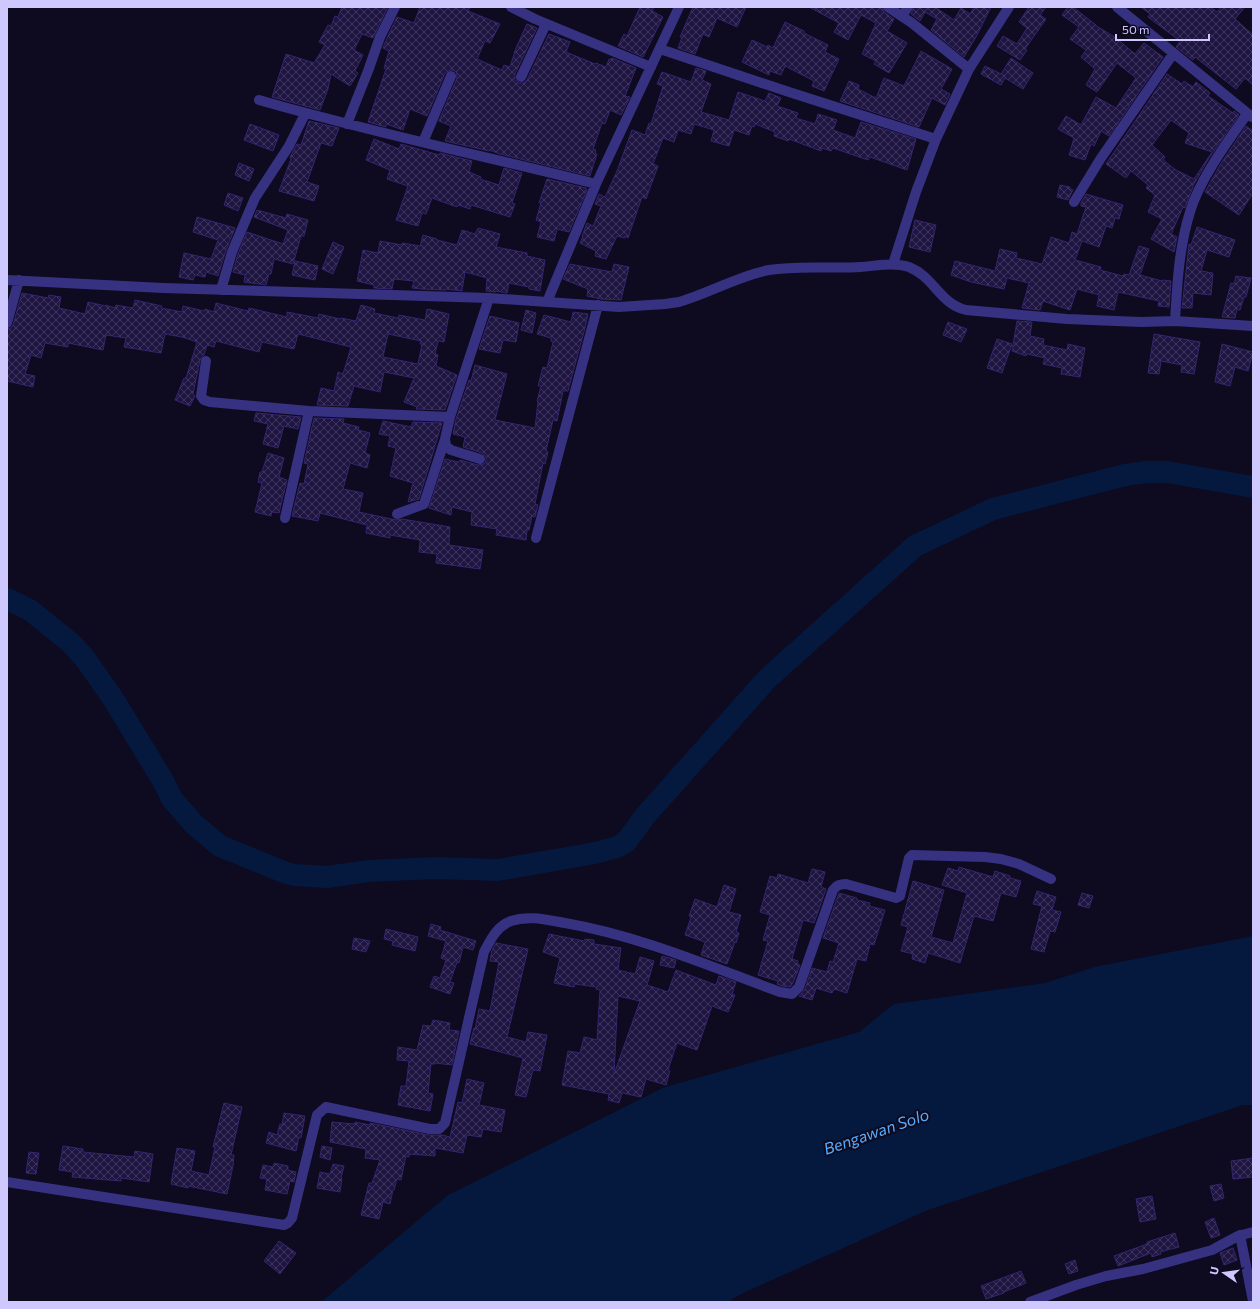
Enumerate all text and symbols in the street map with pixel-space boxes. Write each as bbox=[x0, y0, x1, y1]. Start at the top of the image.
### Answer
scale bar bbox=[1116, 16, 1209, 42]
text: 50 m bbox=[1122, 22, 1150, 36]
water label: Bengawan Solo bbox=[821, 1104, 931, 1158]
north arrow bbox=[1204, 1253, 1244, 1293]
text: U bbox=[1207, 1265, 1221, 1276]

